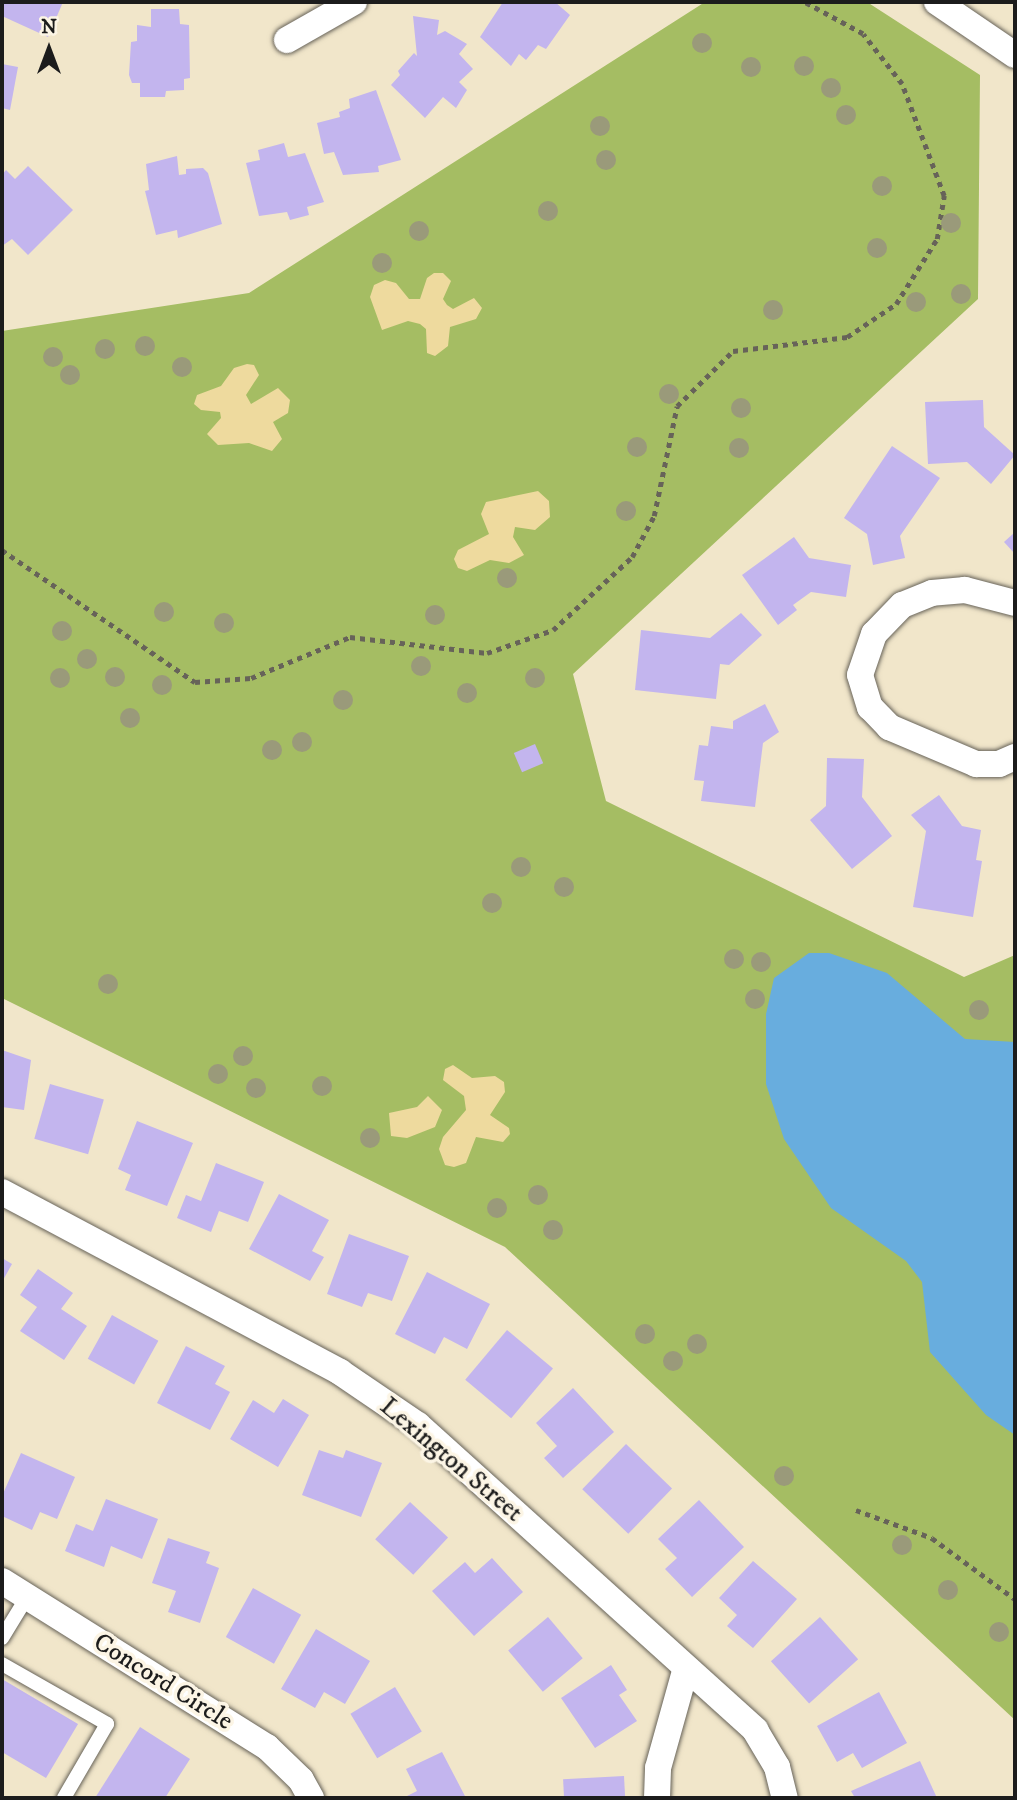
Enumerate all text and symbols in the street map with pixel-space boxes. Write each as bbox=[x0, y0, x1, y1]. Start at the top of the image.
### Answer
north arrow bbox=[14, 14, 84, 84]
text: N bbox=[41, 16, 57, 39]
street label: Lexington Street bbox=[373, 1391, 529, 1529]
street label: Concord Circle bbox=[88, 1627, 238, 1737]

